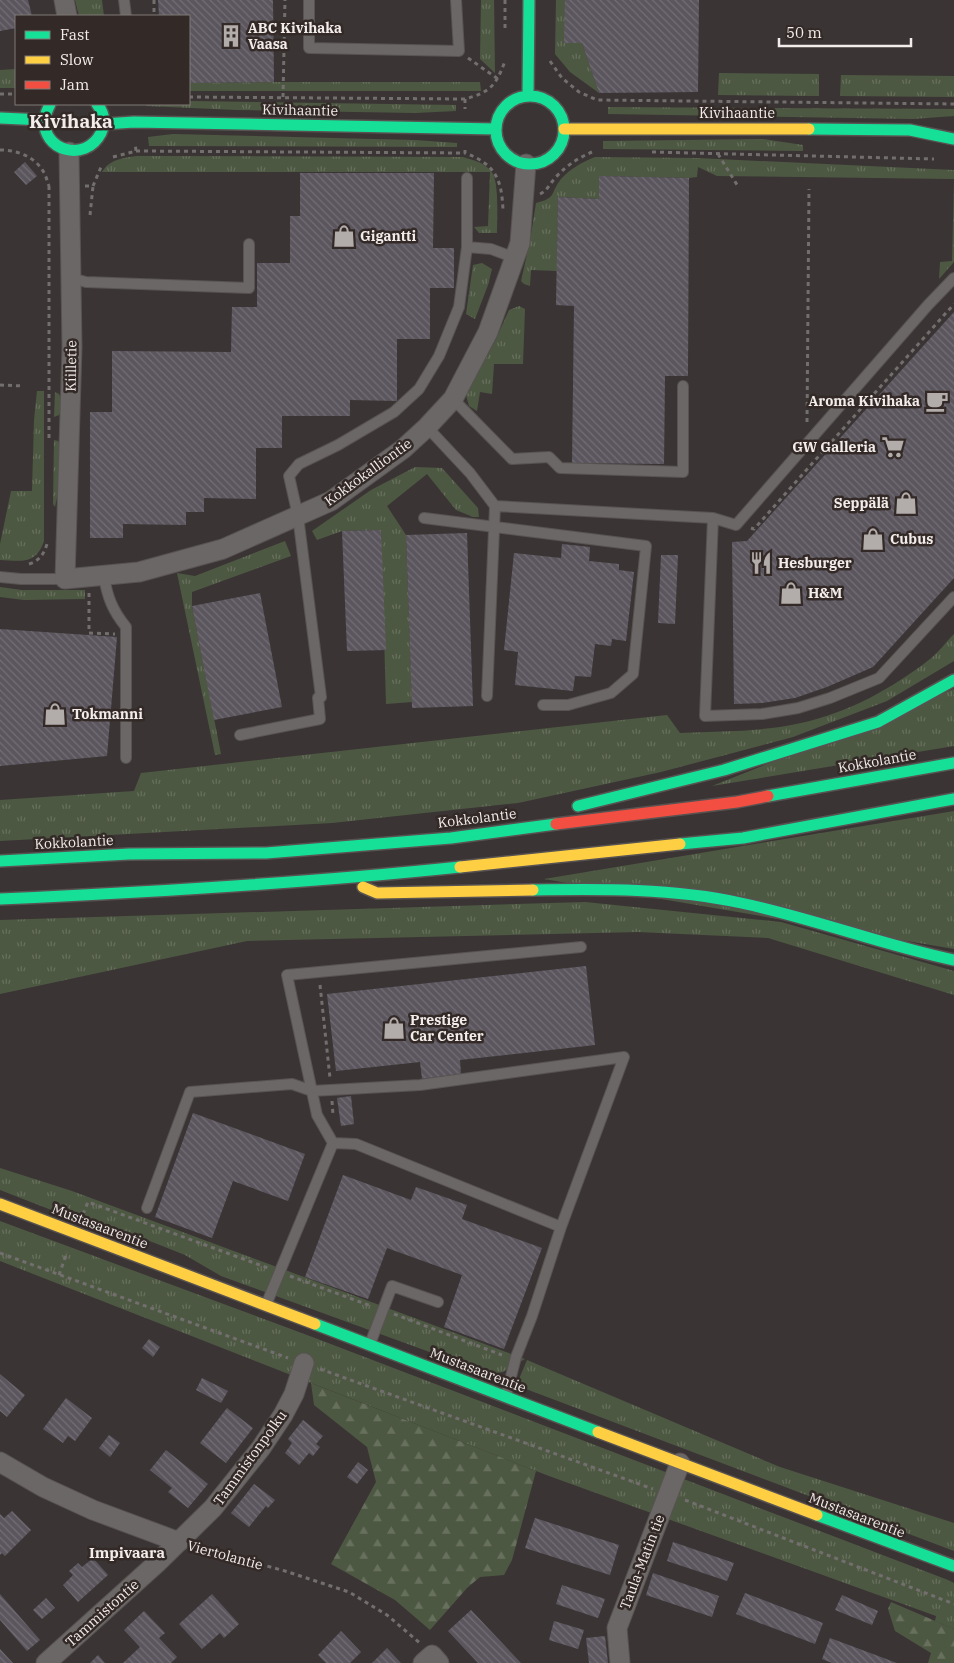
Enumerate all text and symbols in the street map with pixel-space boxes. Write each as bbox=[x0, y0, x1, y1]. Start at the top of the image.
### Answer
legend bbox=[15, 15, 190, 105]
scale bar bbox=[779, 15, 912, 47]
place label: ABC Kivihaka Vaasa bbox=[248, 19, 342, 53]
building icon: ABC Kivihaka Vaasa bbox=[218, 23, 244, 49]
text: 50 m bbox=[786, 23, 822, 42]
text: Fast bbox=[60, 25, 90, 44]
text: Slow bbox=[60, 50, 94, 69]
text: Jam bbox=[60, 75, 89, 94]
street label: Kivihaantie bbox=[262, 100, 338, 120]
street label: Kivihaantie bbox=[699, 104, 775, 122]
district label: Kivihaka bbox=[29, 109, 113, 133]
shop icon: Gigantti bbox=[331, 223, 357, 249]
place label: Gigantti bbox=[360, 227, 416, 245]
street label: Kiilletie bbox=[62, 340, 80, 392]
cafe icon: Aroma Kivihaka bbox=[924, 388, 950, 414]
place label: Aroma Kivihaka bbox=[809, 392, 920, 410]
street label: Kokkokalliontie bbox=[321, 434, 415, 510]
supermarket icon: GW Galleria bbox=[880, 434, 906, 460]
place label: GW Galleria bbox=[792, 438, 876, 456]
shop icon: Seppälä bbox=[893, 490, 919, 516]
place label: Seppälä bbox=[834, 494, 889, 512]
shop icon: Cubus bbox=[860, 526, 886, 552]
place label: Cubus bbox=[890, 530, 933, 548]
restaurant icon: Hesburger bbox=[748, 550, 774, 576]
place label: Hesburger bbox=[778, 554, 852, 572]
shop icon: H&M bbox=[778, 580, 804, 606]
place label: H&M bbox=[808, 584, 842, 602]
shop icon: Tokmanni bbox=[42, 701, 68, 727]
place label: Tokmanni bbox=[72, 705, 143, 723]
street label: Kokkolantie bbox=[836, 745, 918, 777]
street label: Kokkolantie bbox=[437, 804, 517, 832]
street label: Kokkolantie bbox=[34, 831, 114, 853]
place label: Prestige Car Center bbox=[410, 1011, 484, 1045]
shop icon: Prestige Car Center bbox=[381, 1015, 407, 1041]
street label: Mustasaarentie bbox=[49, 1199, 151, 1253]
street label: Mustasaarentie bbox=[427, 1343, 529, 1397]
street label: Tammistonpolku bbox=[209, 1407, 291, 1509]
street label: Mustasaarentie bbox=[806, 1488, 908, 1542]
street label: Taula-Matin tie bbox=[616, 1512, 668, 1612]
street label: Viertolantie bbox=[185, 1536, 265, 1574]
district label: Impivaara bbox=[89, 1543, 165, 1562]
street label: Tammistontie bbox=[62, 1575, 142, 1651]

